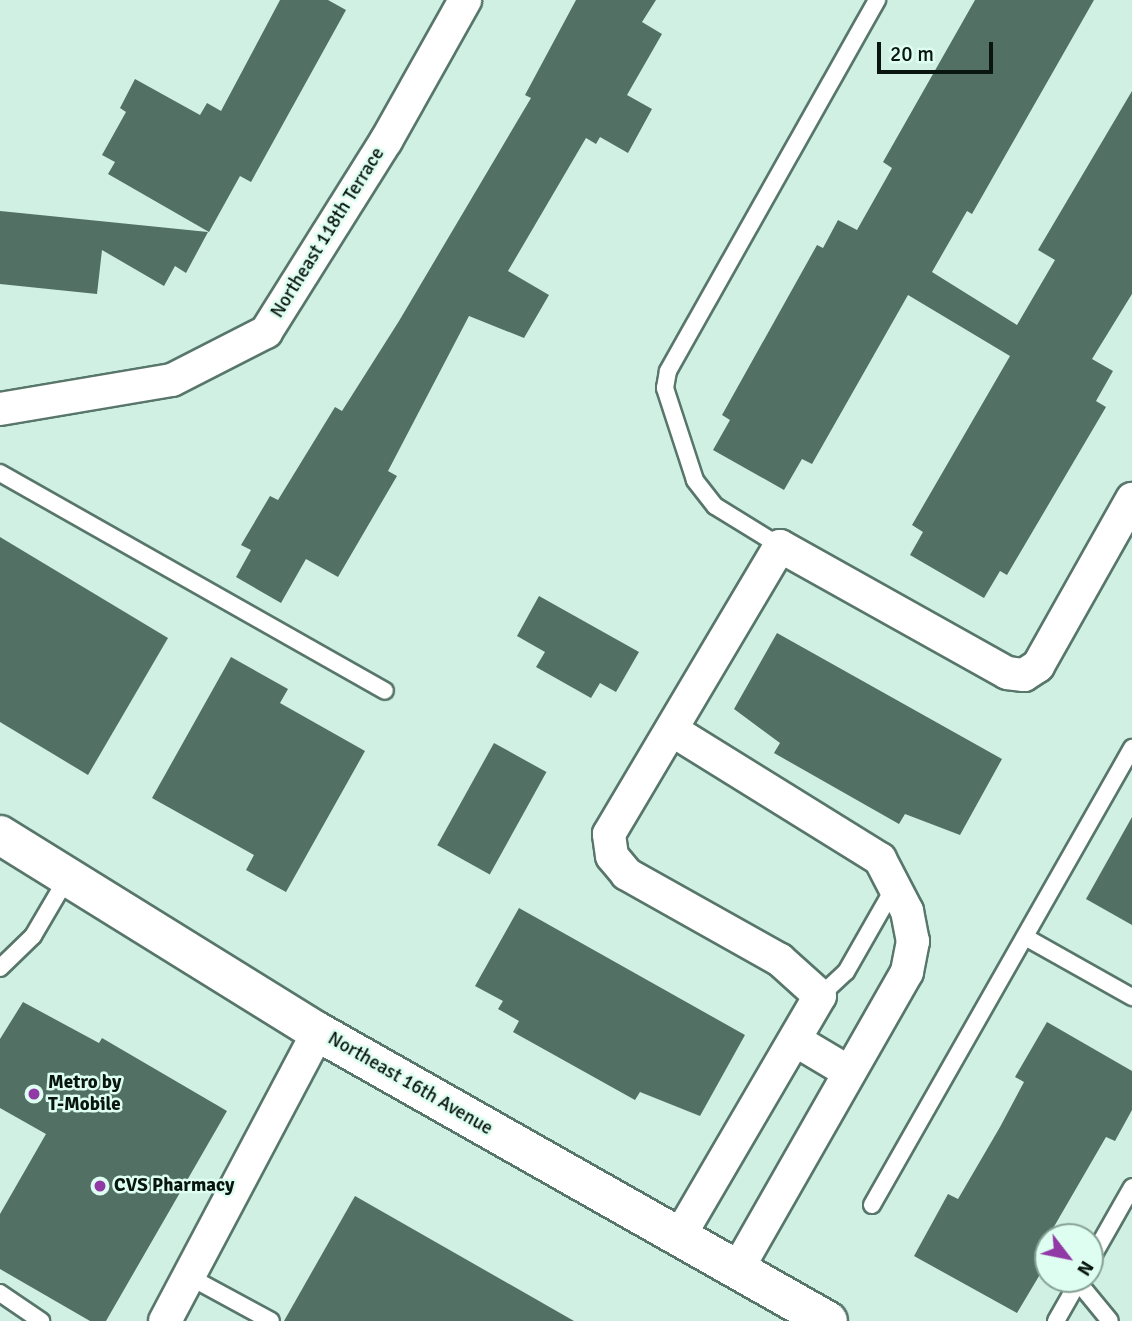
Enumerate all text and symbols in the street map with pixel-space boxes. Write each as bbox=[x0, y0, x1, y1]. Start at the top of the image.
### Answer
scale bar bbox=[880, 28, 996, 72]
text: 20 m bbox=[890, 41, 934, 67]
street label: Northeast 118th Terrace bbox=[266, 144, 390, 322]
street label: Northeast 16th Avenue bbox=[324, 1027, 496, 1141]
place label: Metro by T-Mobile bbox=[48, 1072, 121, 1116]
marker: Metro by T-Mobile bbox=[26, 1086, 42, 1102]
place label: CVS Pharmacy bbox=[114, 1175, 234, 1197]
marker: CVS Pharmacy bbox=[92, 1178, 108, 1194]
north arrow bbox=[1034, 1223, 1104, 1293]
text: N bbox=[1071, 1256, 1099, 1280]

